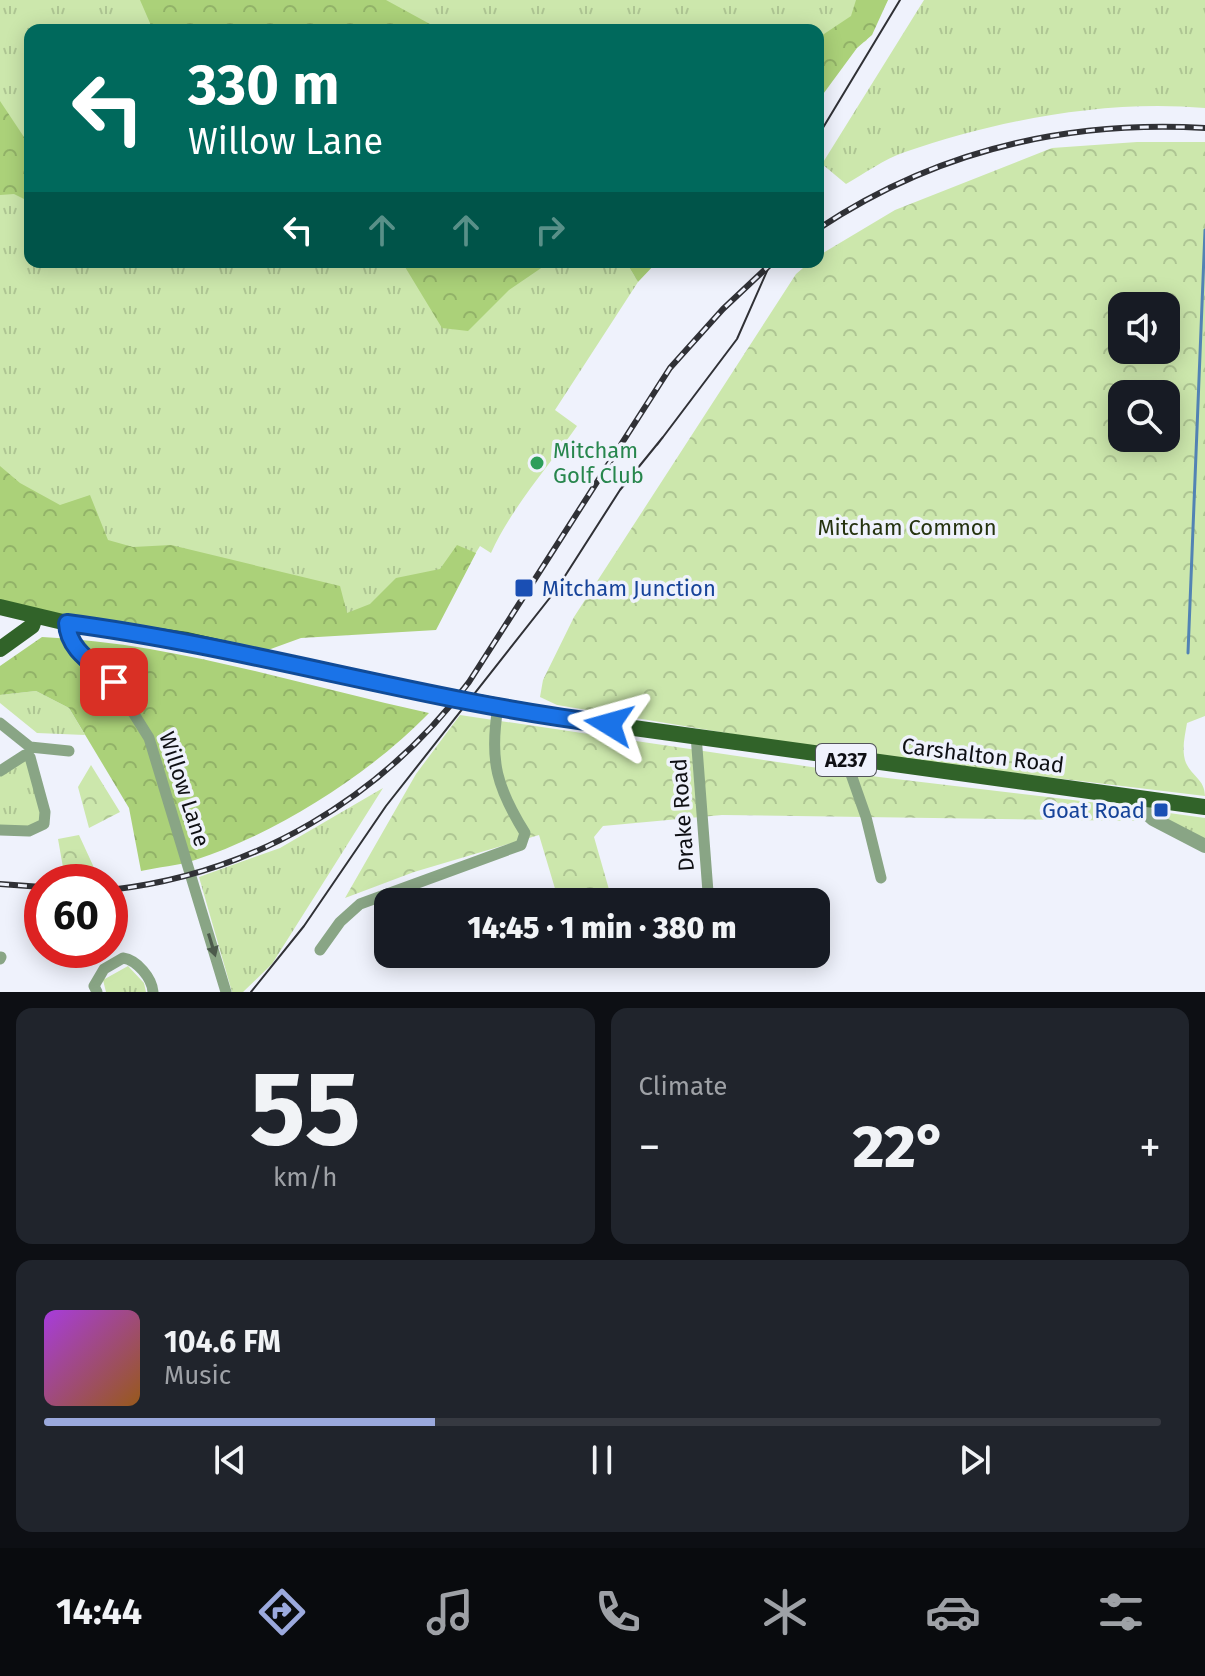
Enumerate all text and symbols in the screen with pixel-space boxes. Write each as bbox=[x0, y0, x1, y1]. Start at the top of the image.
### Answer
text: 330 m bbox=[188, 52, 340, 119]
icon: left bbox=[56, 56, 160, 160]
text: Willow Lane bbox=[188, 120, 383, 164]
icon: left bbox=[276, 208, 320, 252]
icon: ahead bbox=[360, 208, 404, 252]
icon: ahead bbox=[444, 208, 488, 252]
icon: right bbox=[528, 208, 572, 252]
map controls bbox=[1108, 292, 1180, 452]
button: sound bbox=[1108, 292, 1180, 364]
button: search bbox=[1108, 380, 1180, 452]
place label: Mitcham Golf Club bbox=[553, 437, 644, 489]
marker: Mitcham Golf Club bbox=[528, 454, 546, 472]
park label: Mitcham Common bbox=[817, 514, 997, 541]
place label: Mitcham Junction bbox=[542, 575, 716, 602]
marker: Mitcham Junction bbox=[513, 577, 535, 599]
pin bbox=[80, 648, 148, 716]
icon: arrive bbox=[92, 660, 136, 704]
position arrow bbox=[567, 682, 651, 766]
street label: Willow Lane bbox=[153, 728, 216, 850]
street label: Carshalton Road bbox=[900, 732, 1066, 779]
road number: A237 bbox=[816, 744, 876, 776]
street label: Drake Road bbox=[665, 757, 700, 873]
place label: Goat Road bbox=[1042, 797, 1145, 824]
marker: Goat Road bbox=[1152, 801, 1170, 819]
speed limit sign: 60 bbox=[24, 864, 128, 968]
text: 14:45 · 1 min · 380 m bbox=[468, 910, 736, 946]
one-way arrow bbox=[206, 934, 219, 958]
text: 55 bbox=[250, 1047, 361, 1172]
text: Climate bbox=[639, 1071, 727, 1102]
text: 22° bbox=[853, 1111, 947, 1183]
text: − bbox=[639, 1121, 661, 1174]
text: + bbox=[1139, 1121, 1161, 1174]
text: km/h bbox=[273, 1162, 337, 1193]
text: 104.6 FM bbox=[164, 1324, 281, 1360]
text: Music bbox=[164, 1360, 231, 1391]
icon: previous bbox=[208, 1438, 252, 1482]
icon: pause bbox=[580, 1438, 624, 1482]
icon: next bbox=[953, 1438, 997, 1482]
icon: directions bbox=[254, 1584, 310, 1640]
icon: music bbox=[422, 1584, 478, 1640]
icon: phone bbox=[590, 1584, 646, 1640]
icon: climate bbox=[757, 1584, 813, 1640]
icon: car bbox=[925, 1584, 981, 1640]
icon: filters bbox=[1093, 1584, 1149, 1640]
text: 14:44 bbox=[56, 1590, 142, 1634]

